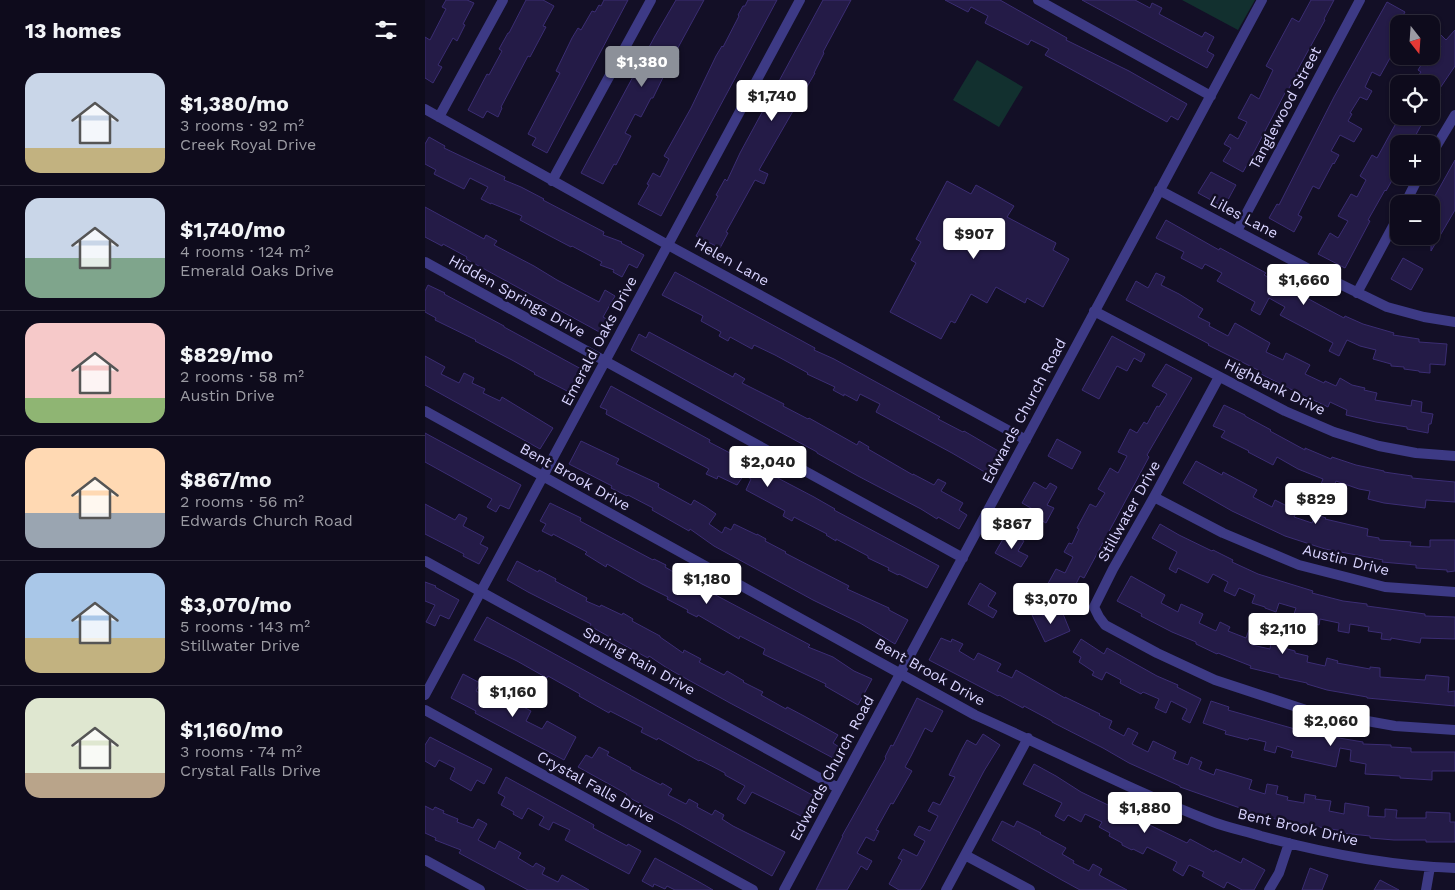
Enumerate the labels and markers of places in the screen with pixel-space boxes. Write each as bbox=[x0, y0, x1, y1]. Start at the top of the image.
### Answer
pin: $1,380 bbox=[601, 46, 683, 88]
pin: $1,740 bbox=[731, 80, 813, 122]
pin: $907 bbox=[944, 218, 1004, 260]
pin: $1,660 bbox=[1263, 264, 1345, 306]
pin: $2,040 bbox=[727, 446, 809, 488]
pin: $829 bbox=[1286, 482, 1346, 525]
pin: $867 bbox=[982, 508, 1042, 550]
pin: $1,180 bbox=[666, 562, 748, 605]
pin: $3,070 bbox=[1010, 582, 1092, 625]
pin: $2,110 bbox=[1242, 612, 1324, 655]
pin: $1,160 bbox=[472, 676, 554, 718]
pin: $2,060 bbox=[1290, 704, 1372, 747]
pin: $1,880 bbox=[1104, 792, 1186, 834]

